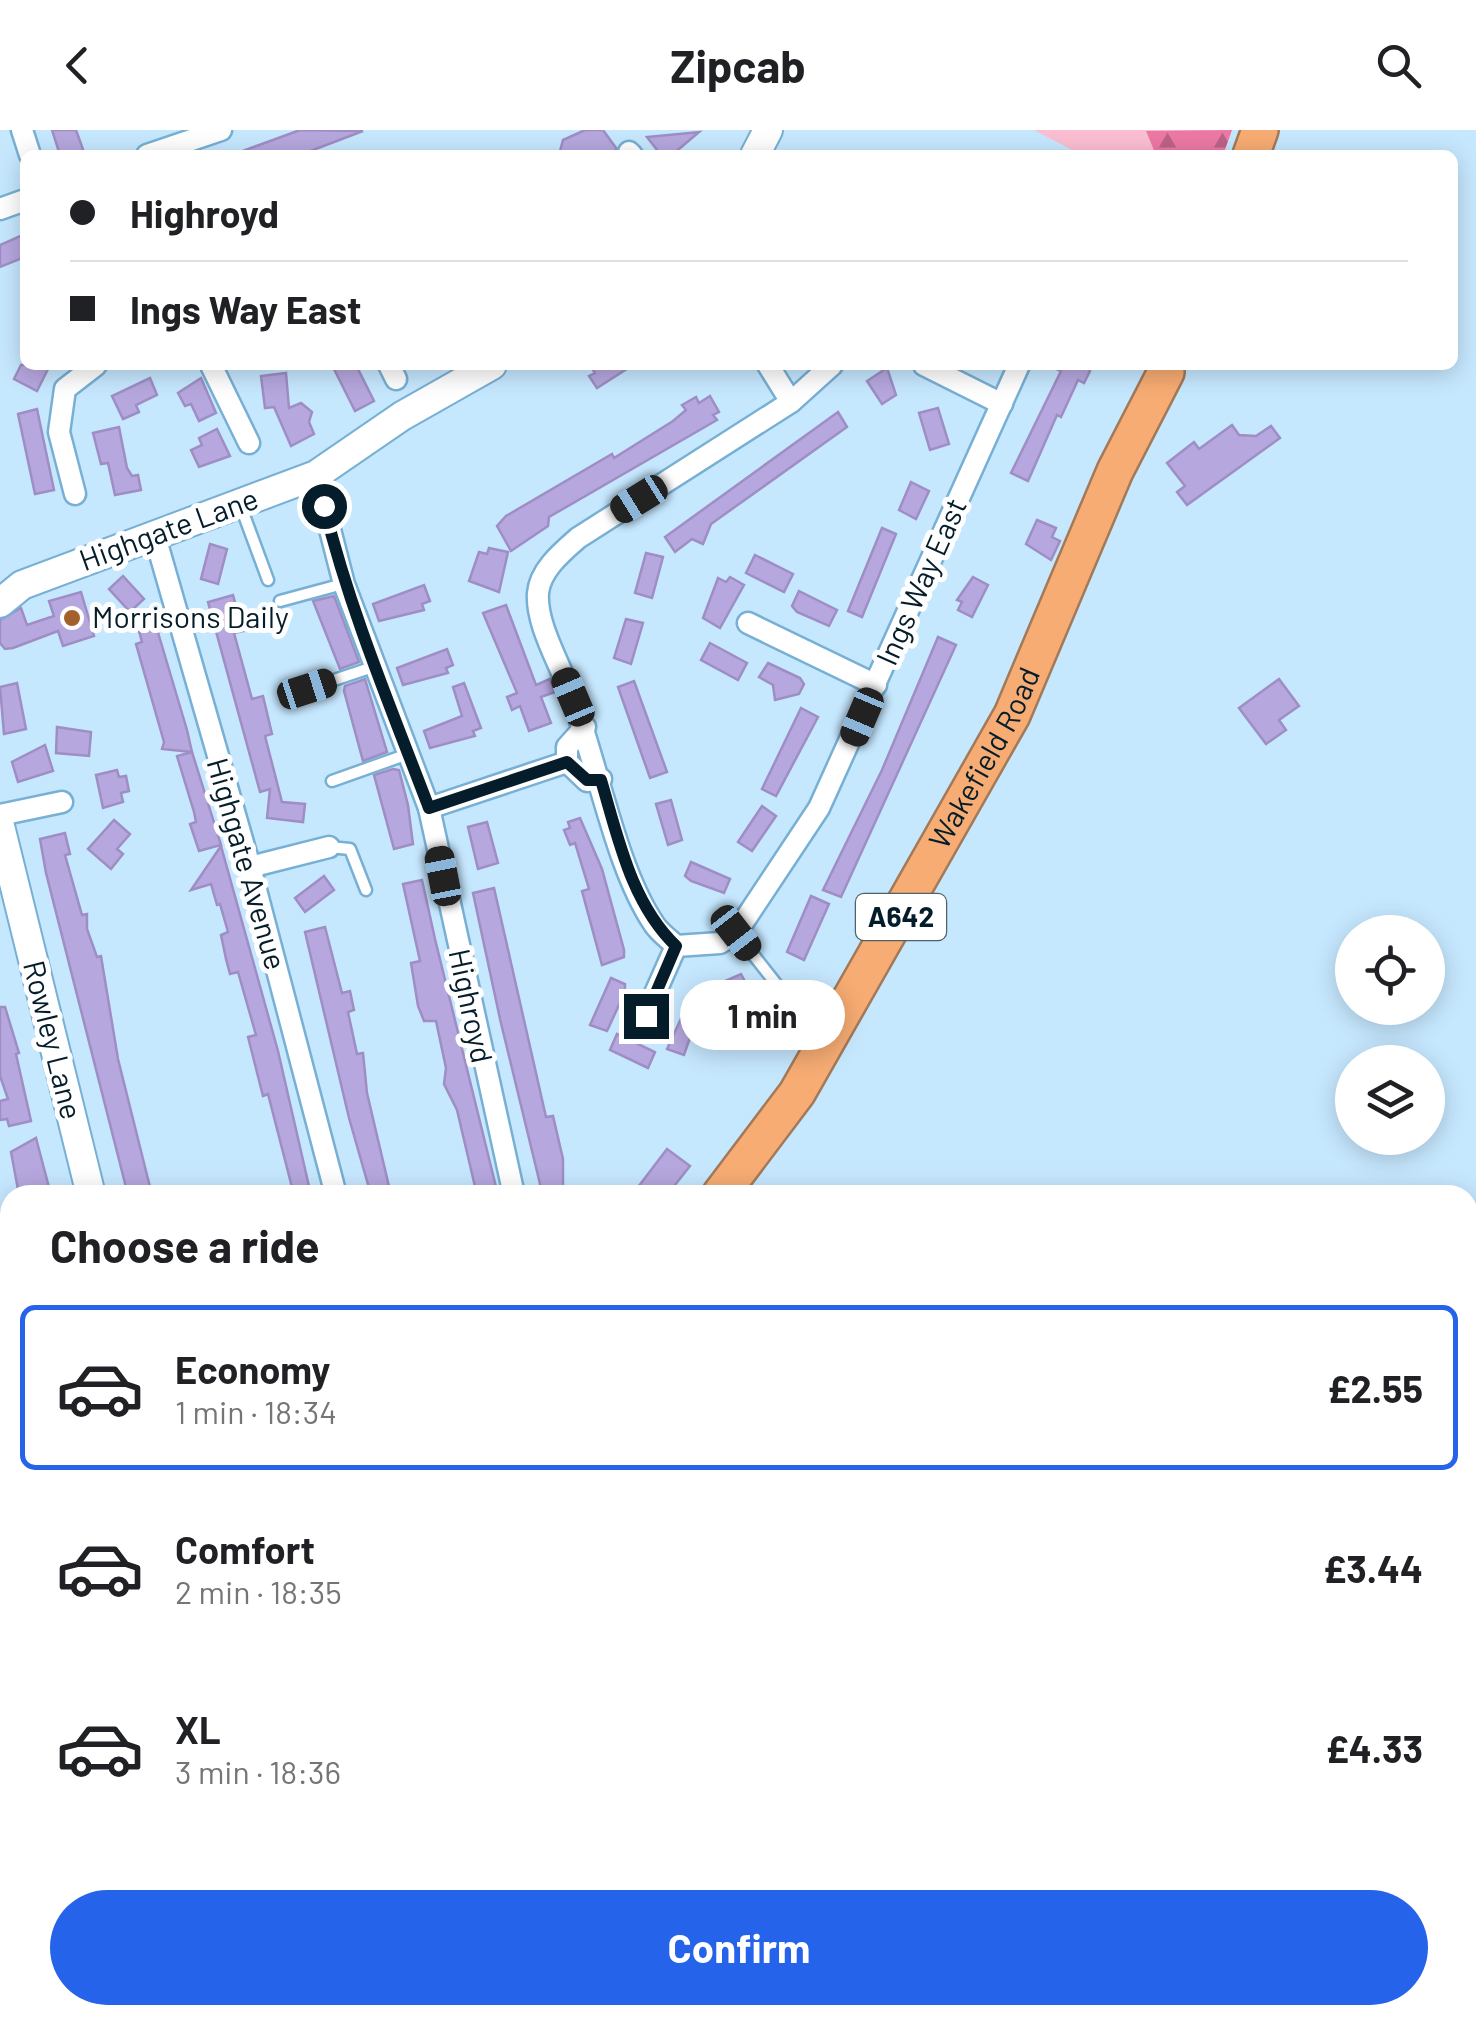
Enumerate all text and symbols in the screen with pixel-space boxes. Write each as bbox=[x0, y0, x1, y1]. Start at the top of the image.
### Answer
icon: back bbox=[50, 38, 105, 93]
text: Zipcab bbox=[670, 38, 806, 92]
icon: search bbox=[1371, 38, 1426, 93]
text: Highroyd bbox=[130, 190, 279, 236]
text: Ings Way East bbox=[130, 286, 362, 332]
car bbox=[606, 470, 672, 528]
street label: Highgate Lane bbox=[74, 479, 263, 577]
route start bbox=[302, 484, 347, 529]
street label: Ings Way East bbox=[867, 492, 973, 670]
place label: Morrisons Daily bbox=[92, 598, 289, 634]
marker: Morrisons Daily bbox=[61, 607, 83, 629]
street label: Wakefield Road bbox=[920, 661, 1046, 854]
car bbox=[547, 664, 599, 730]
car bbox=[274, 665, 340, 713]
car bbox=[836, 684, 888, 750]
street label: Highgate Avenue bbox=[200, 753, 295, 973]
car bbox=[423, 844, 463, 908]
road number: A642 bbox=[856, 894, 946, 940]
car bbox=[706, 900, 766, 966]
map controls bbox=[1335, 915, 1445, 1155]
button: locate bbox=[1335, 915, 1445, 1025]
street label: Highroyd bbox=[442, 945, 502, 1066]
street label: Rowley Lane bbox=[17, 956, 91, 1123]
callout: 1 min bbox=[681, 981, 846, 1051]
route end bbox=[624, 994, 669, 1039]
text: 1 min bbox=[727, 996, 798, 1034]
button: layers bbox=[1335, 1045, 1445, 1155]
text: Choose a ride bbox=[50, 1218, 320, 1272]
icon: car bbox=[55, 1343, 145, 1433]
text: Economy bbox=[175, 1346, 330, 1392]
text: £2.55 bbox=[1327, 1365, 1423, 1411]
text: 1 min · 18:34 bbox=[175, 1392, 337, 1430]
icon: car bbox=[55, 1523, 145, 1613]
text: Comfort bbox=[175, 1526, 315, 1572]
text: £3.44 bbox=[1323, 1545, 1423, 1591]
text: 2 min · 18:35 bbox=[175, 1572, 342, 1610]
icon: car bbox=[55, 1703, 145, 1793]
text: XL bbox=[175, 1706, 221, 1752]
text: £4.33 bbox=[1325, 1725, 1423, 1771]
text: 3 min · 18:36 bbox=[175, 1752, 341, 1790]
button: Confirm bbox=[50, 1890, 1428, 2005]

